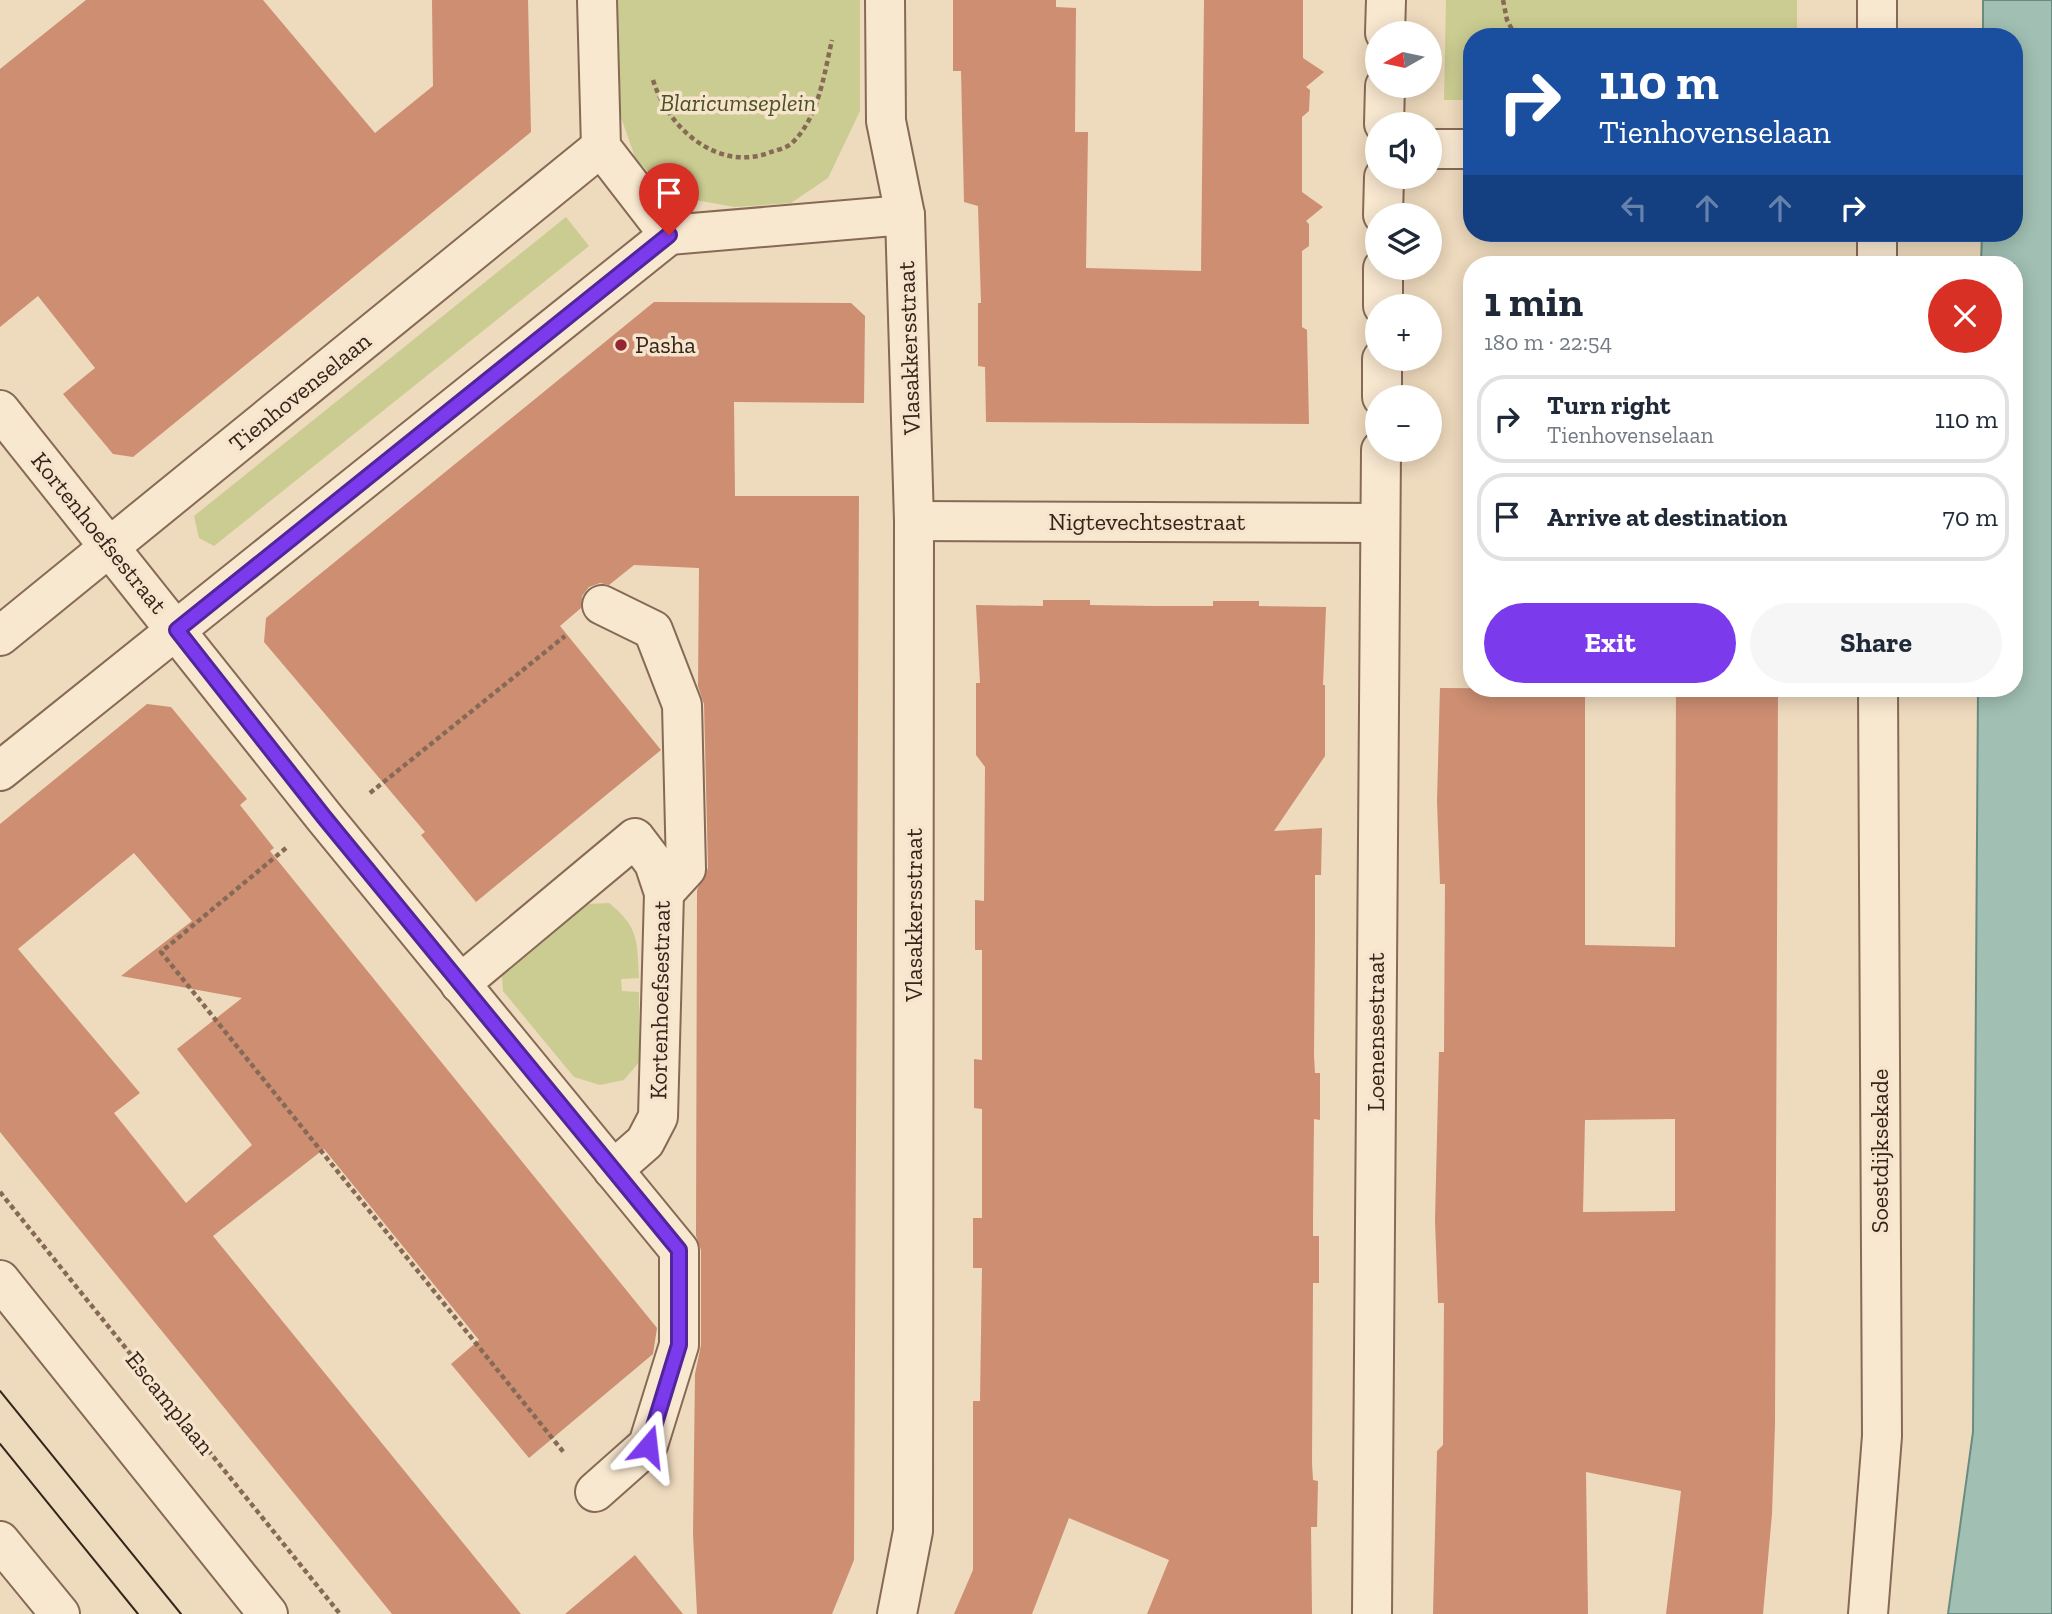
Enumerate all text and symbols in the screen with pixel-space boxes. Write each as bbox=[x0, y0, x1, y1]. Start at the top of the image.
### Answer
north arrow bbox=[1365, 21, 1442, 98]
map controls bbox=[1365, 21, 1442, 462]
text: 110 m bbox=[1599, 53, 1719, 112]
icon: right bbox=[1484, 56, 1575, 147]
park label: Blaricumseplein bbox=[660, 88, 816, 117]
button: sound bbox=[1365, 112, 1442, 189]
text: Tienhovenselaan bbox=[1599, 113, 1831, 151]
pin bbox=[639, 163, 699, 235]
icon: arrive bbox=[650, 174, 688, 212]
icon: left bbox=[1615, 189, 1653, 227]
icon: ahead bbox=[1688, 189, 1726, 227]
icon: ahead bbox=[1761, 189, 1799, 227]
icon: right bbox=[1834, 189, 1872, 227]
button: layers bbox=[1365, 203, 1442, 280]
street label: Vlasakkersstraat bbox=[891, 261, 926, 436]
text: 1 min bbox=[1484, 276, 1583, 327]
button: close bbox=[1928, 279, 2002, 353]
button: + bbox=[1365, 294, 1442, 371]
street label: Tienhovenselaan bbox=[223, 325, 377, 458]
text: 180 m · 22:54 bbox=[1484, 328, 1612, 356]
place label: Pasha bbox=[635, 330, 696, 359]
marker: Pasha bbox=[613, 337, 629, 353]
button: − bbox=[1365, 385, 1442, 462]
text: Turn right bbox=[1547, 389, 1670, 421]
icon: right bbox=[1488, 400, 1526, 438]
text: 110 m bbox=[1935, 403, 1998, 435]
text: Tienhovenselaan bbox=[1547, 421, 1714, 449]
street label: Kortenhoefsestraat bbox=[25, 446, 173, 619]
icon: arrive bbox=[1488, 498, 1526, 536]
text: Arrive at destination bbox=[1547, 501, 1787, 533]
text: 70 m bbox=[1942, 501, 1998, 533]
street label: Nigtevechtsestraat bbox=[1049, 507, 1246, 536]
button: Exit bbox=[1484, 603, 1736, 683]
button: Share bbox=[1750, 603, 2002, 683]
street label: Vlasakkersstraat bbox=[899, 828, 928, 1003]
street label: Kortenhoefsestraat bbox=[643, 900, 676, 1100]
street label: Loenensestraat bbox=[1361, 952, 1390, 1111]
street label: Soestdijksekade bbox=[1865, 1069, 1894, 1233]
street label: Escamplaan bbox=[120, 1345, 221, 1460]
position arrow bbox=[611, 1409, 685, 1483]

